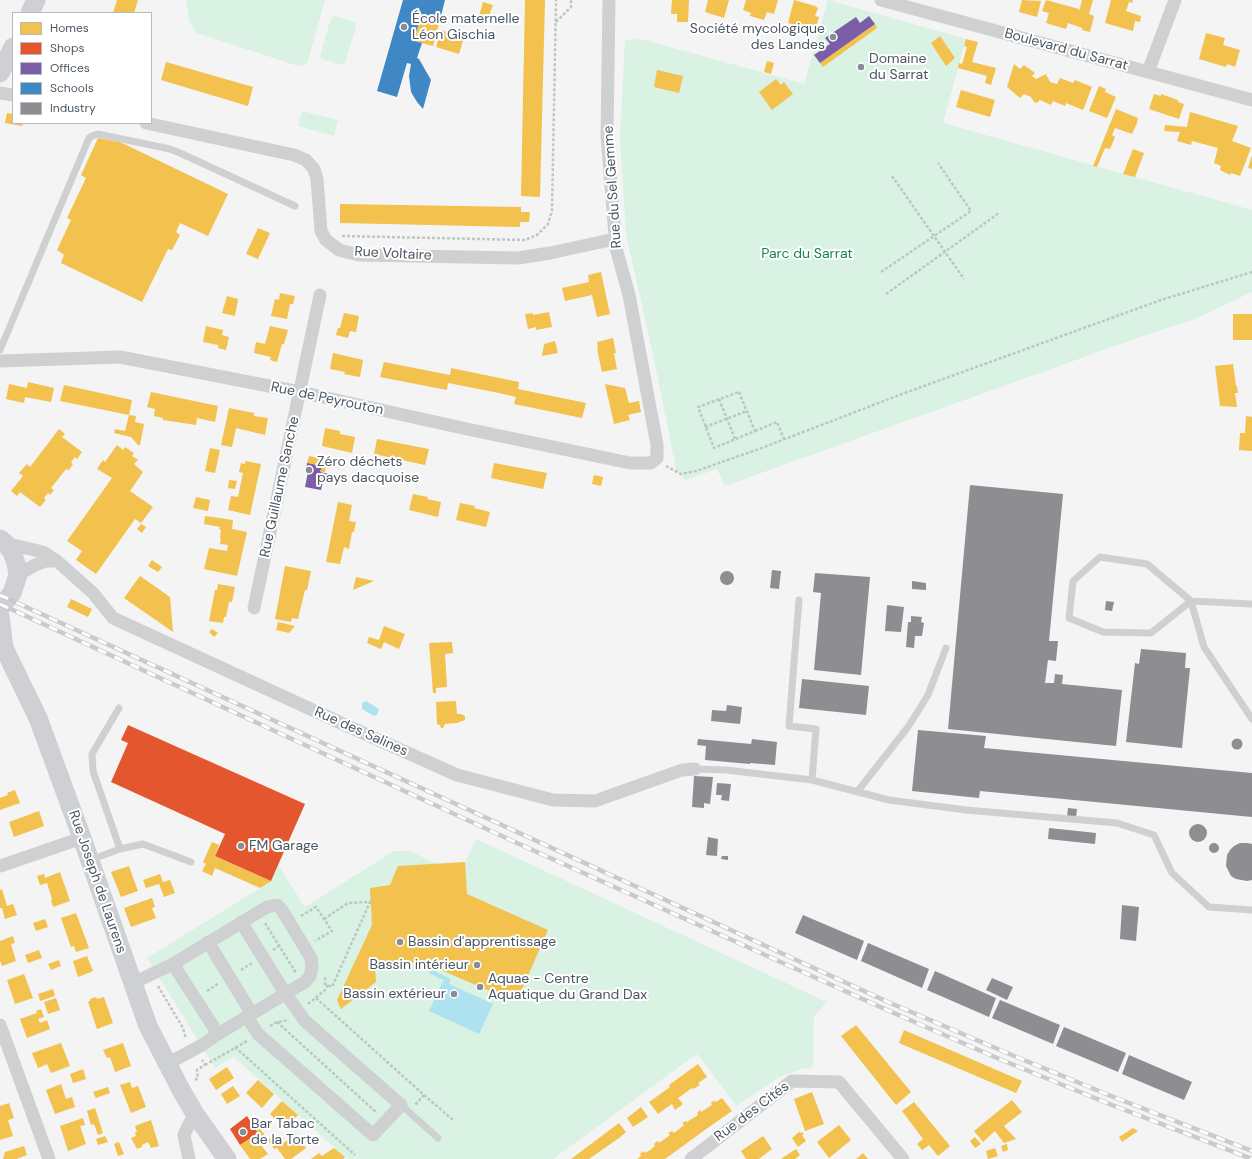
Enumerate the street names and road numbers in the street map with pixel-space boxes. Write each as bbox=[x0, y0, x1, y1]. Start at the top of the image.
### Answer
street label: Boulevard du Sarrat bbox=[1002, 25, 1130, 75]
street label: Rue du Sel Gemme bbox=[600, 125, 626, 249]
street label: Rue Voltaire bbox=[354, 244, 432, 264]
street label: Rue de Peyrouton bbox=[269, 379, 385, 419]
street label: Rue Guillaume Sanche bbox=[257, 415, 303, 559]
street label: Rue des Salines bbox=[312, 704, 410, 760]
street label: Rue Joseph de Laurens bbox=[65, 808, 129, 956]
street label: Rue des Cités bbox=[711, 1078, 793, 1146]

